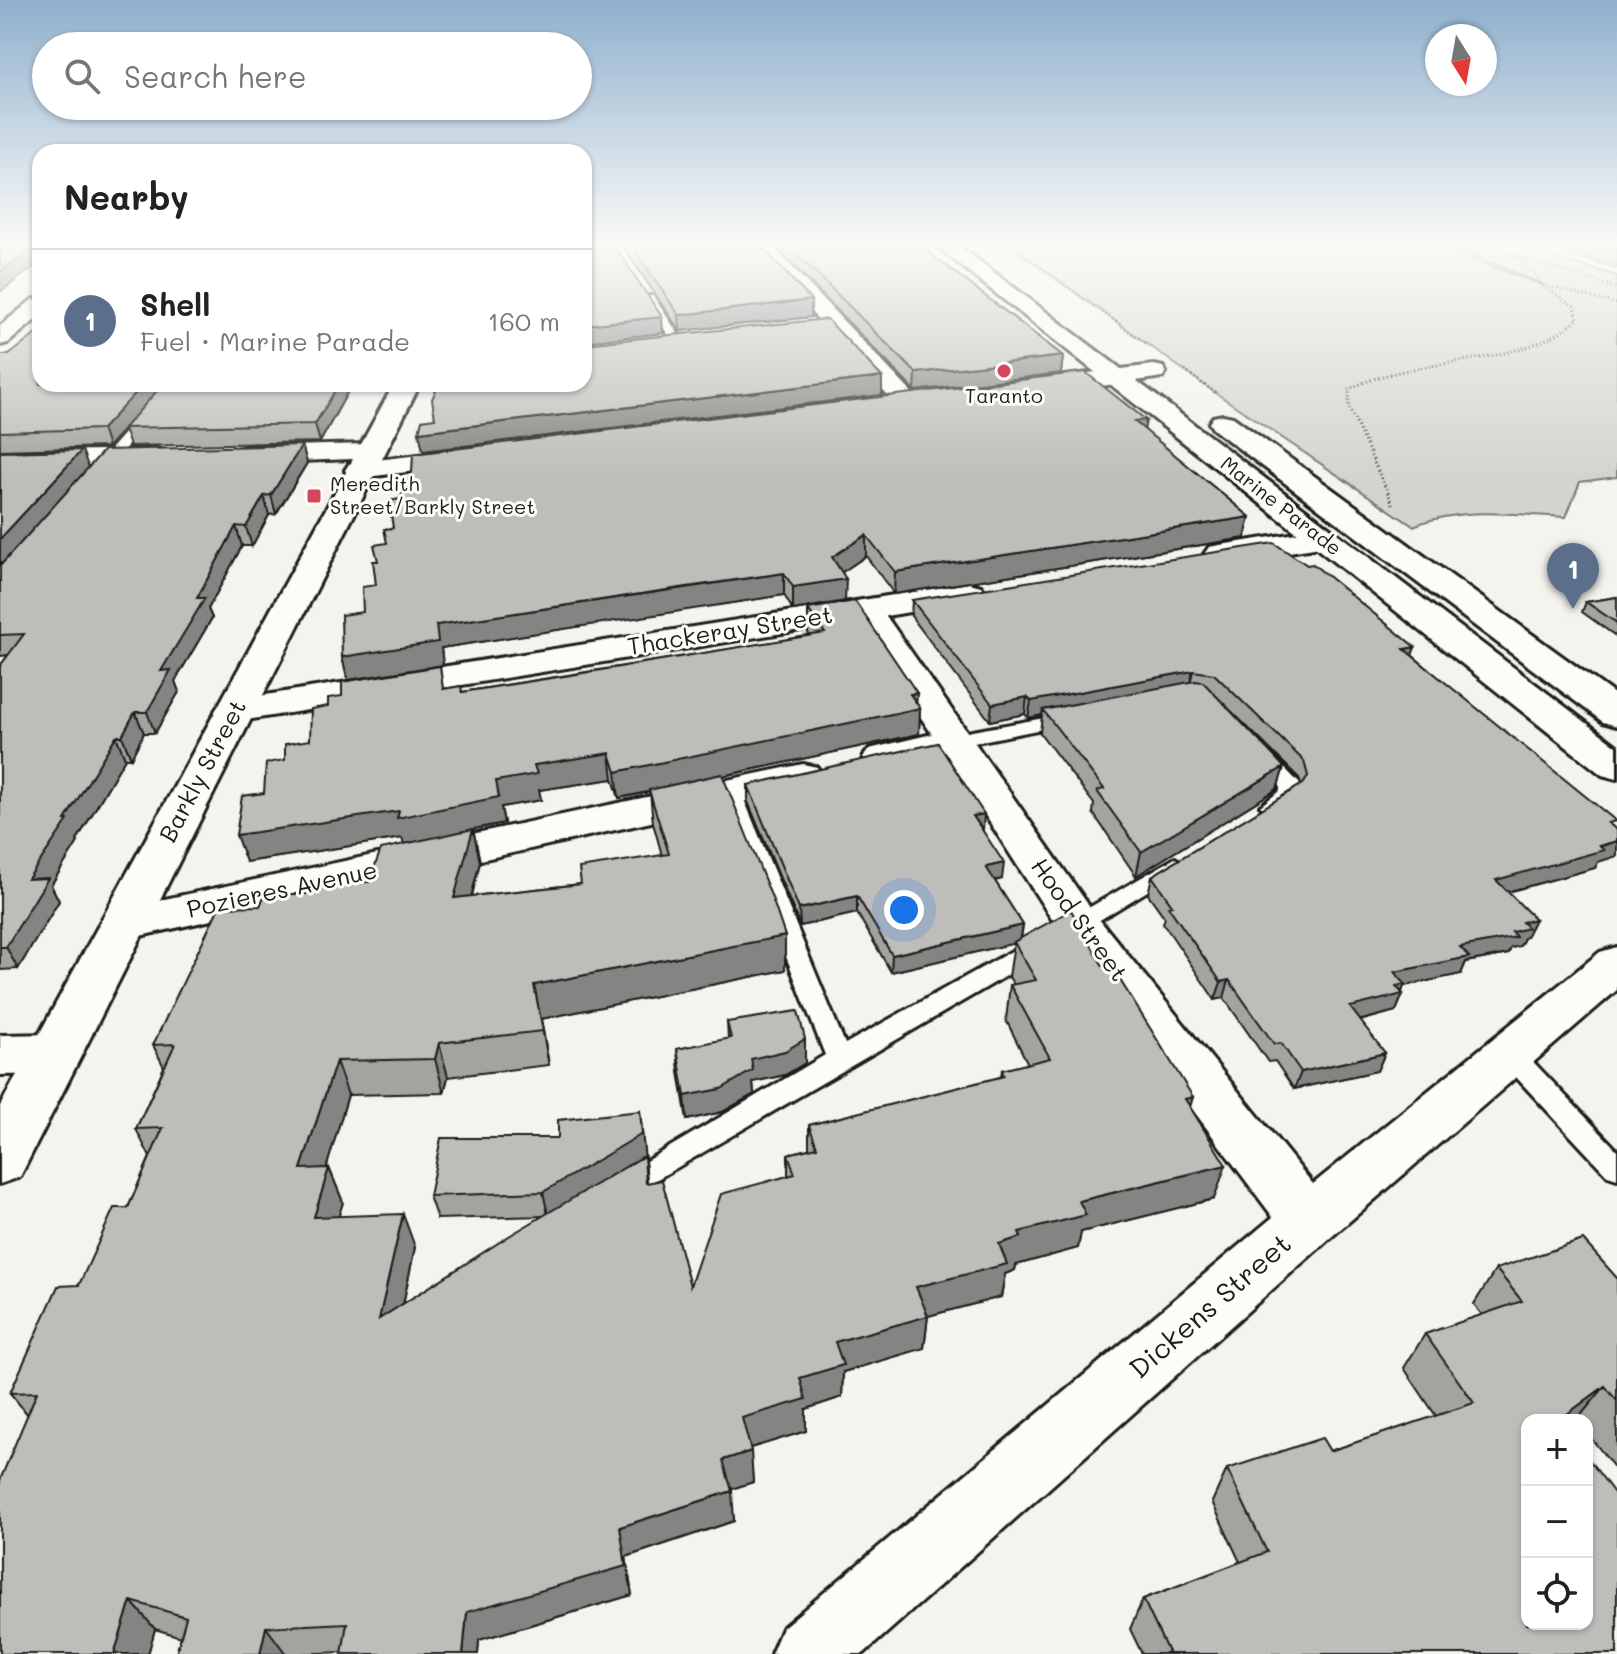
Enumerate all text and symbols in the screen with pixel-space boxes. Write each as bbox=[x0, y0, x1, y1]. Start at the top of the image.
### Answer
north arrow bbox=[1425, 24, 1497, 96]
search box bbox=[32, 32, 592, 120]
icon: search bbox=[60, 54, 104, 98]
text: Search here bbox=[124, 56, 307, 96]
text: Nearby bbox=[64, 174, 189, 219]
text: Shell bbox=[140, 284, 210, 324]
text: 1 bbox=[84, 304, 96, 338]
text: 160 m bbox=[488, 304, 560, 338]
text: Fuel · Marine Parade bbox=[140, 324, 410, 358]
marker: Taranto bbox=[995, 362, 1013, 380]
place label: Taranto bbox=[965, 382, 1043, 408]
street label: Marine Parade bbox=[1216, 450, 1347, 561]
place label: Meredith Street/Barkly Street bbox=[330, 470, 535, 519]
marker: Meredith Street/Barkly Street bbox=[305, 487, 323, 505]
pin: 1 bbox=[1547, 543, 1599, 609]
street label: Thackeray Street bbox=[625, 598, 835, 661]
street label: Barkly Street bbox=[151, 694, 252, 847]
street label: Hood Street bbox=[1025, 851, 1135, 987]
street label: Pozieres Avenue bbox=[184, 853, 380, 924]
your location bbox=[884, 890, 924, 930]
street label: Dickens Street bbox=[1121, 1225, 1298, 1386]
map controls bbox=[1521, 1414, 1593, 1630]
button: + bbox=[1521, 1414, 1593, 1486]
button: − bbox=[1521, 1486, 1593, 1558]
button: locate bbox=[1521, 1558, 1593, 1630]

